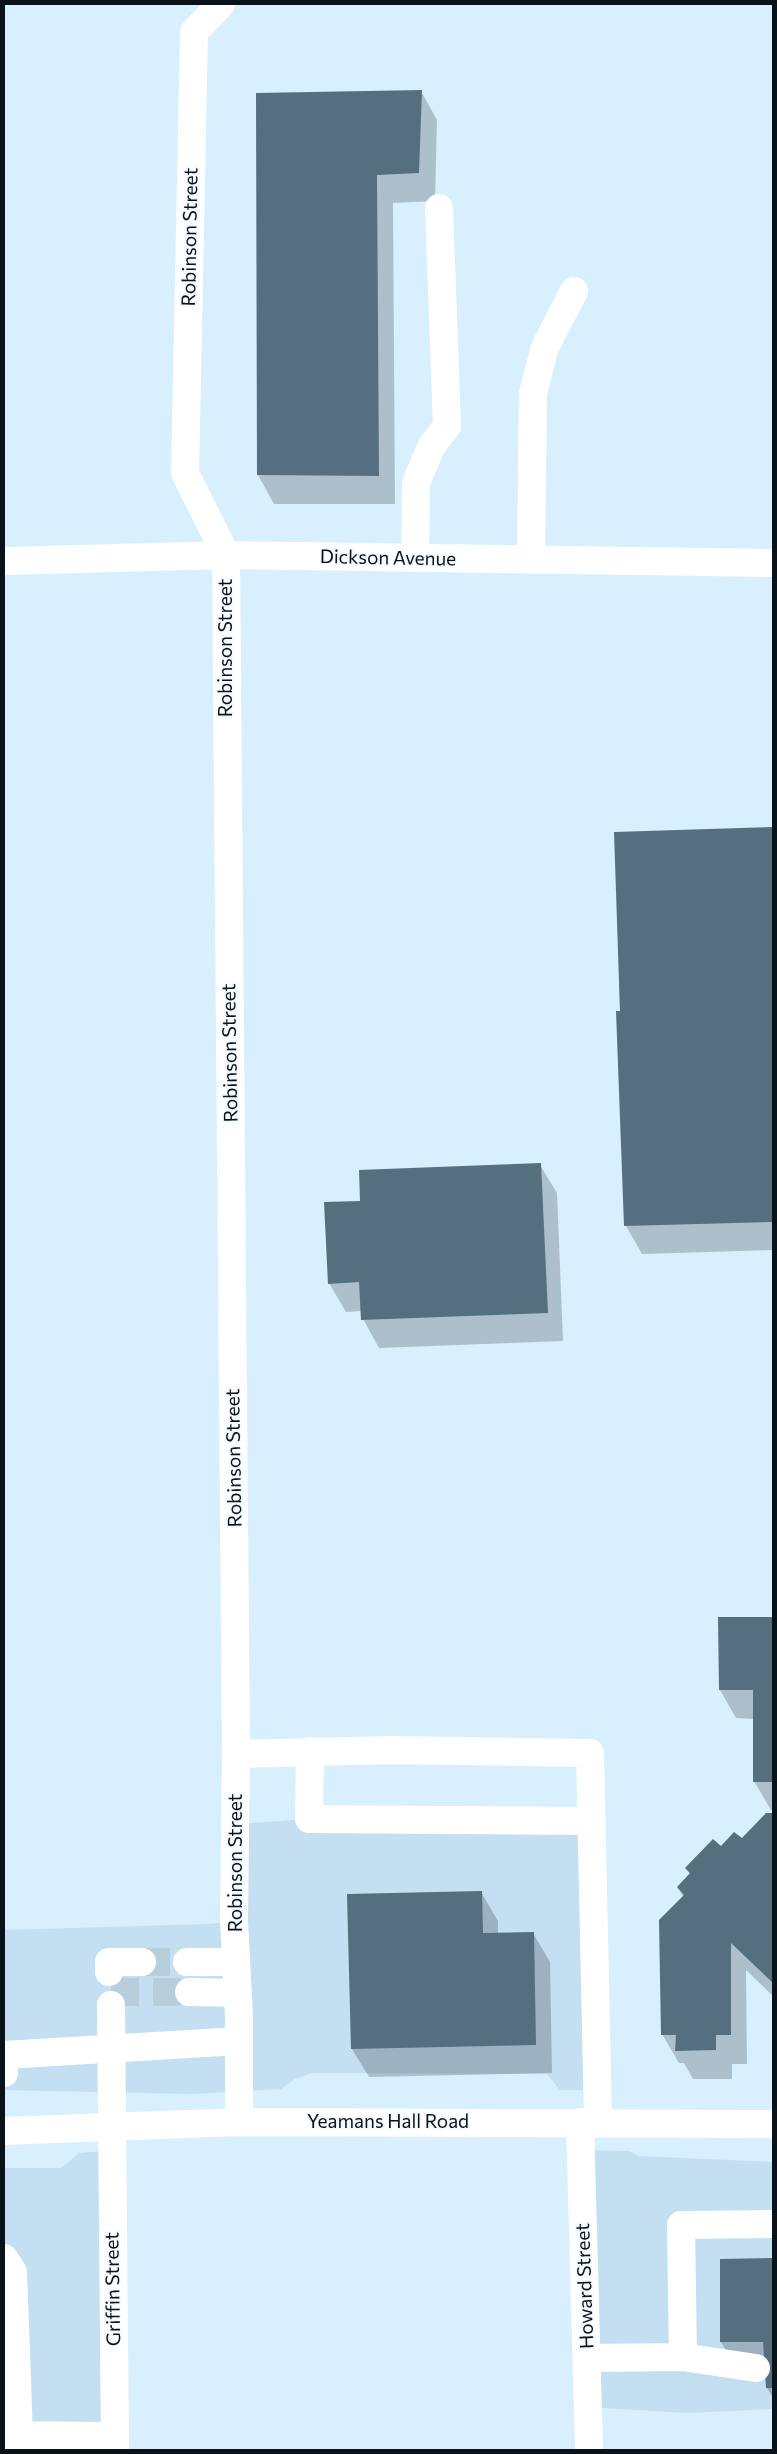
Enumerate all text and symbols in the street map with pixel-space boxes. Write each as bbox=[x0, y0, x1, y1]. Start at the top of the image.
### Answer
street label: Robinson Street bbox=[177, 167, 203, 307]
street label: Dickson Avenue bbox=[320, 545, 456, 571]
street label: Robinson Street bbox=[215, 579, 237, 717]
street label: Robinson Street bbox=[217, 983, 243, 1123]
street label: Robinson Street bbox=[221, 1388, 247, 1528]
street label: Robinson Street bbox=[225, 1794, 247, 1932]
street label: Yeamans Hall Road bbox=[307, 2111, 469, 2133]
street label: Howard Street bbox=[571, 2223, 599, 2349]
street label: Griffin Street bbox=[101, 2232, 125, 2346]

